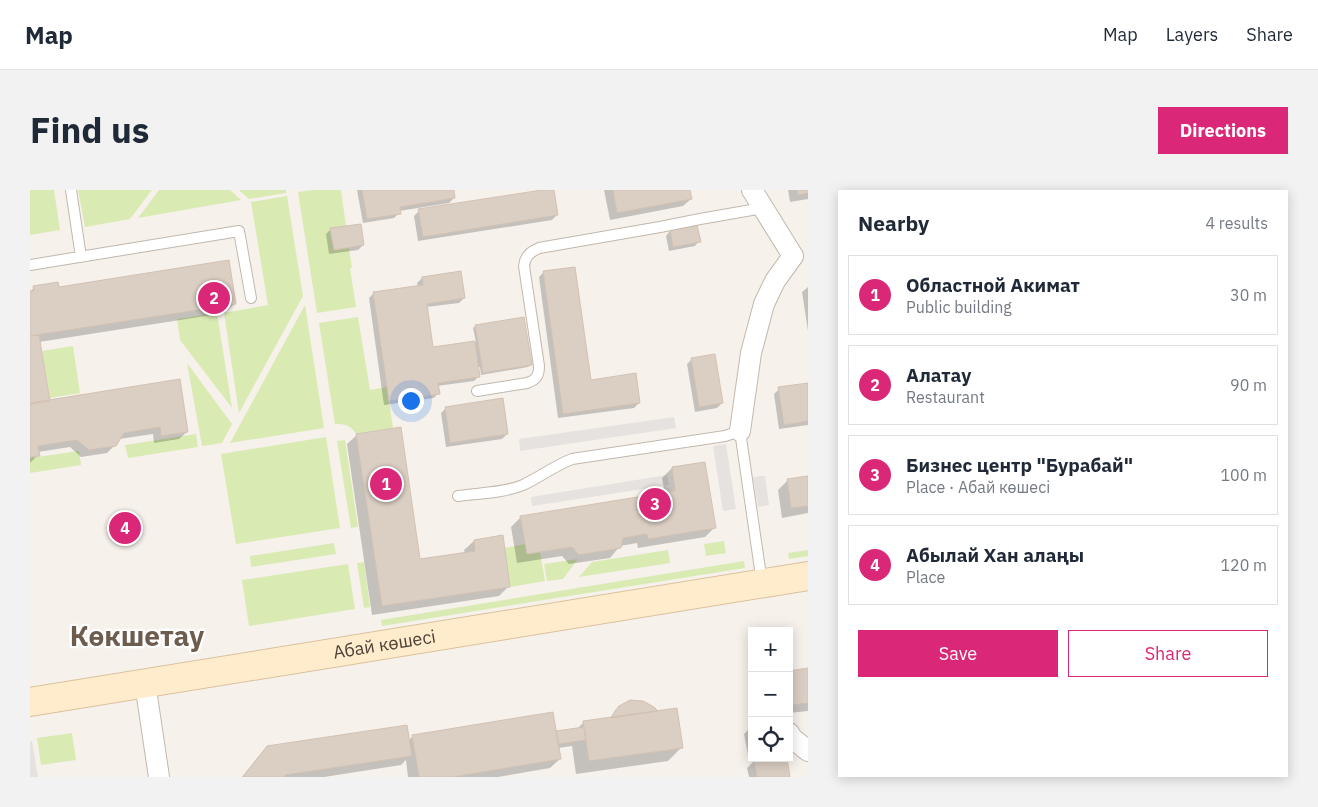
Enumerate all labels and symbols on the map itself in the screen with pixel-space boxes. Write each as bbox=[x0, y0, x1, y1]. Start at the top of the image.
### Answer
pin: 2 bbox=[198, 279, 230, 317]
your location bbox=[398, 388, 424, 414]
pin: 1 bbox=[370, 465, 402, 503]
pin: 3 bbox=[639, 485, 671, 523]
pin: 4 bbox=[109, 509, 141, 547]
district label: Көкшетау bbox=[70, 617, 204, 654]
street label: Абай көшесі bbox=[331, 624, 437, 664]

